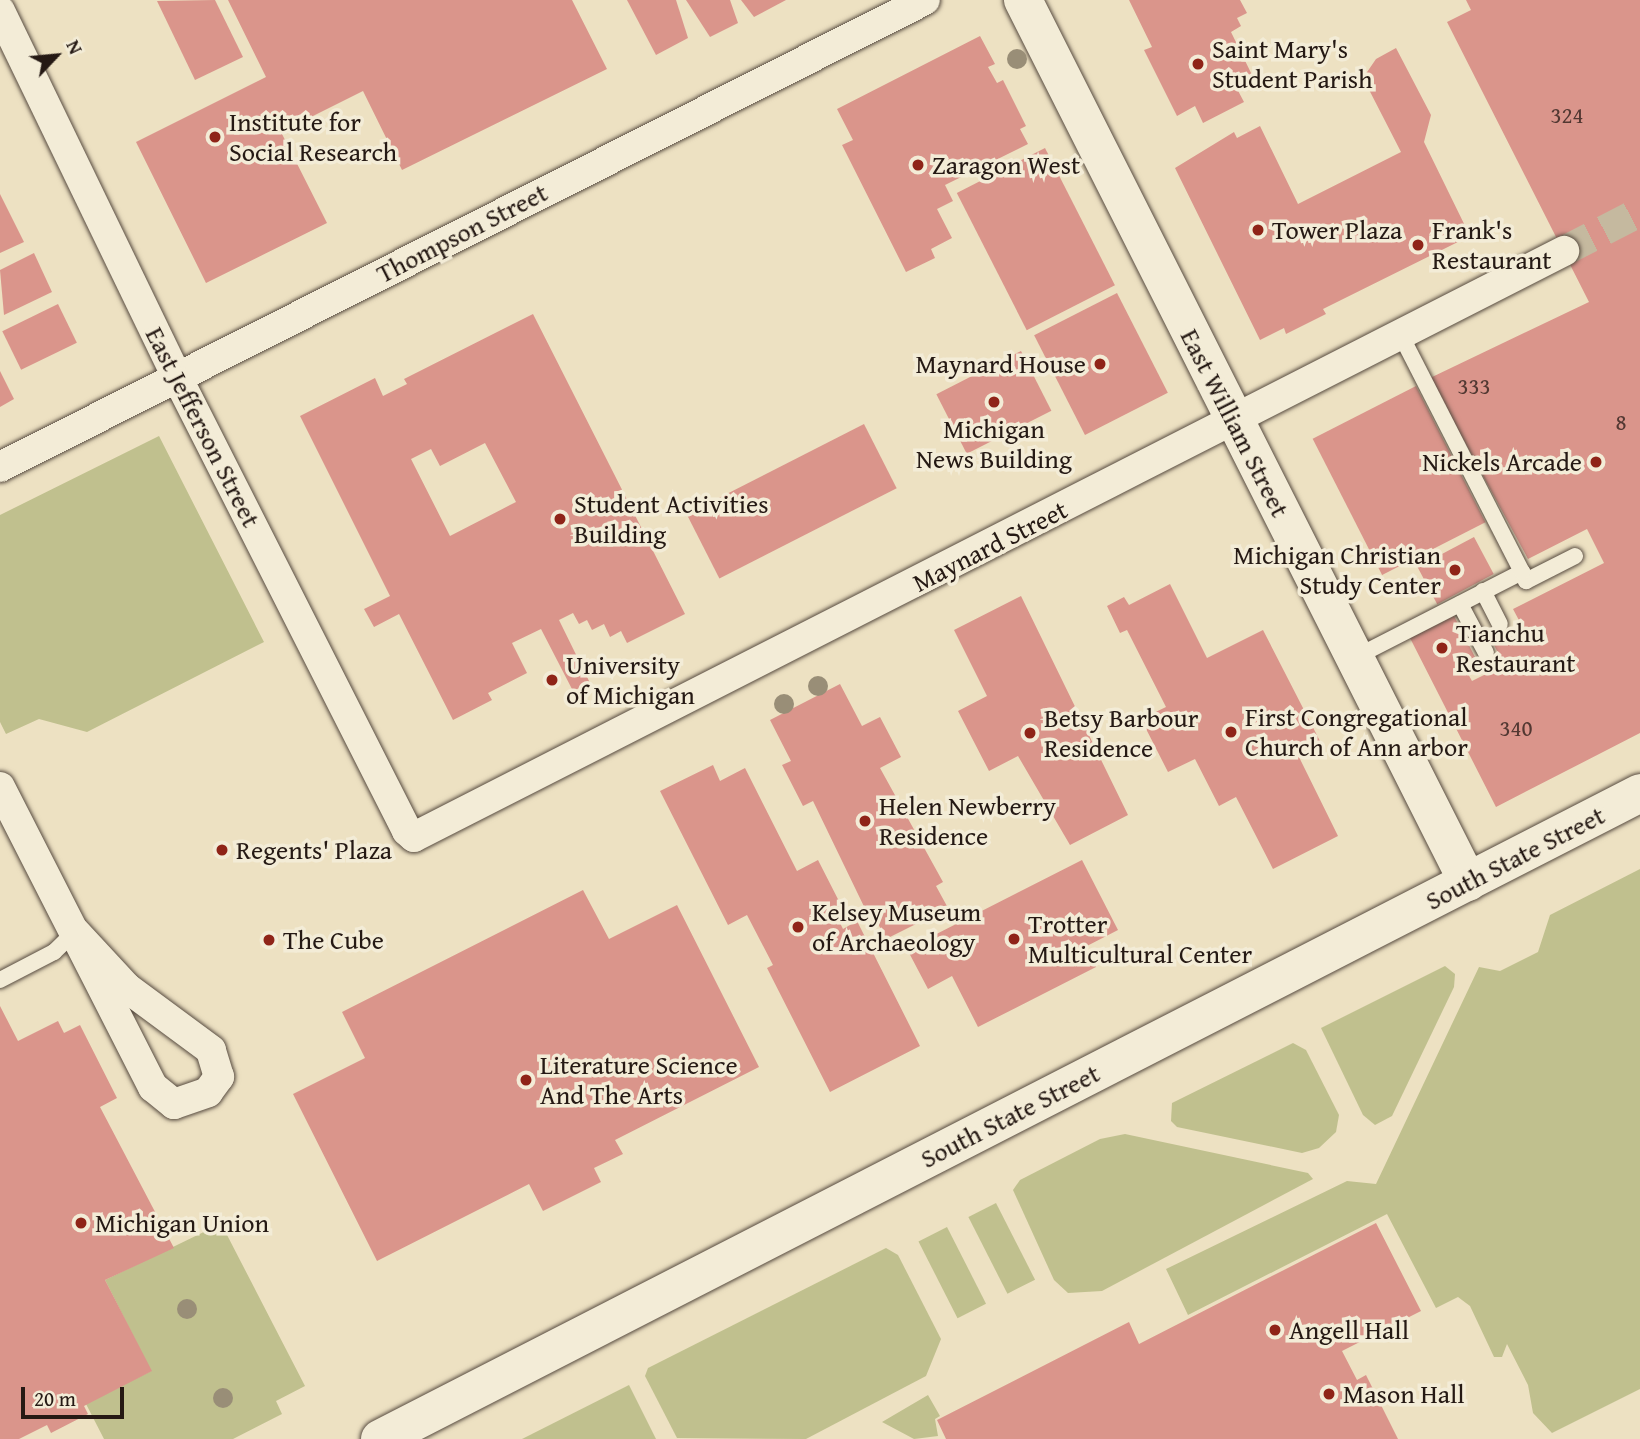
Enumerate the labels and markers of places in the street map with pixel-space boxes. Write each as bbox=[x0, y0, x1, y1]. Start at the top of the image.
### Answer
place label: Saint Mary's Student Parish bbox=[1212, 33, 1373, 94]
marker: Saint Mary's Student Parish bbox=[1190, 56, 1206, 72]
place label: Institute for Social Research bbox=[229, 106, 397, 168]
marker: Institute for Social Research bbox=[207, 129, 223, 145]
place label: Zaragon West bbox=[932, 149, 1080, 181]
marker: Zaragon West bbox=[910, 157, 926, 173]
place label: Tower Plaza bbox=[1272, 214, 1402, 246]
place label: Frank's Restaurant bbox=[1432, 214, 1552, 276]
marker: Tower Plaza bbox=[1250, 222, 1266, 238]
marker: Frank's Restaurant bbox=[1410, 237, 1426, 253]
place label: Maynard House bbox=[915, 348, 1086, 380]
marker: Maynard House bbox=[1092, 356, 1108, 372]
marker: Michigan News Building bbox=[986, 394, 1002, 410]
place label: Michigan News Building bbox=[916, 413, 1072, 474]
place label: Nickels Arcade bbox=[1422, 446, 1582, 478]
marker: Nickels Arcade bbox=[1588, 454, 1604, 470]
place label: Student Activities Building bbox=[574, 488, 769, 550]
marker: Student Activities Building bbox=[552, 511, 568, 527]
place label: Michigan Christian Study Center bbox=[1233, 539, 1441, 600]
marker: Michigan Christian Study Center bbox=[1447, 562, 1463, 578]
place label: Tianchu Restaurant bbox=[1456, 617, 1576, 678]
marker: Tianchu Restaurant bbox=[1434, 640, 1450, 656]
place label: University of Michigan bbox=[566, 649, 695, 710]
marker: University of Michigan bbox=[544, 672, 560, 688]
place label: First Congregational Church of Ann arbor bbox=[1245, 701, 1468, 762]
place label: Betsy Barbour Residence bbox=[1044, 702, 1198, 764]
marker: First Congregational Church of Ann arbor bbox=[1223, 724, 1239, 740]
marker: Betsy Barbour Residence bbox=[1022, 725, 1038, 741]
place label: Helen Newberry Residence bbox=[879, 790, 1056, 852]
marker: Helen Newberry Residence bbox=[857, 813, 873, 829]
place label: Regents' Plaza bbox=[236, 834, 392, 866]
marker: Regents' Plaza bbox=[214, 842, 230, 858]
place label: Kelsey Museum of Archaeology bbox=[812, 896, 981, 958]
place label: Trotter Multicultural Center bbox=[1028, 908, 1252, 970]
marker: Kelsey Museum of Archaeology bbox=[790, 919, 806, 935]
place label: The Cube bbox=[283, 924, 384, 956]
marker: Trotter Multicultural Center bbox=[1006, 931, 1022, 947]
marker: The Cube bbox=[261, 932, 277, 948]
place label: Literature Science And The Arts bbox=[540, 1049, 738, 1110]
marker: Literature Science And The Arts bbox=[518, 1072, 534, 1088]
place label: Michigan Union bbox=[95, 1207, 269, 1239]
marker: Michigan Union bbox=[73, 1215, 89, 1231]
place label: Angell Hall bbox=[1289, 1314, 1409, 1346]
marker: Angell Hall bbox=[1267, 1322, 1283, 1338]
place label: Mason Hall bbox=[1343, 1378, 1465, 1410]
marker: Mason Hall bbox=[1321, 1386, 1337, 1402]

